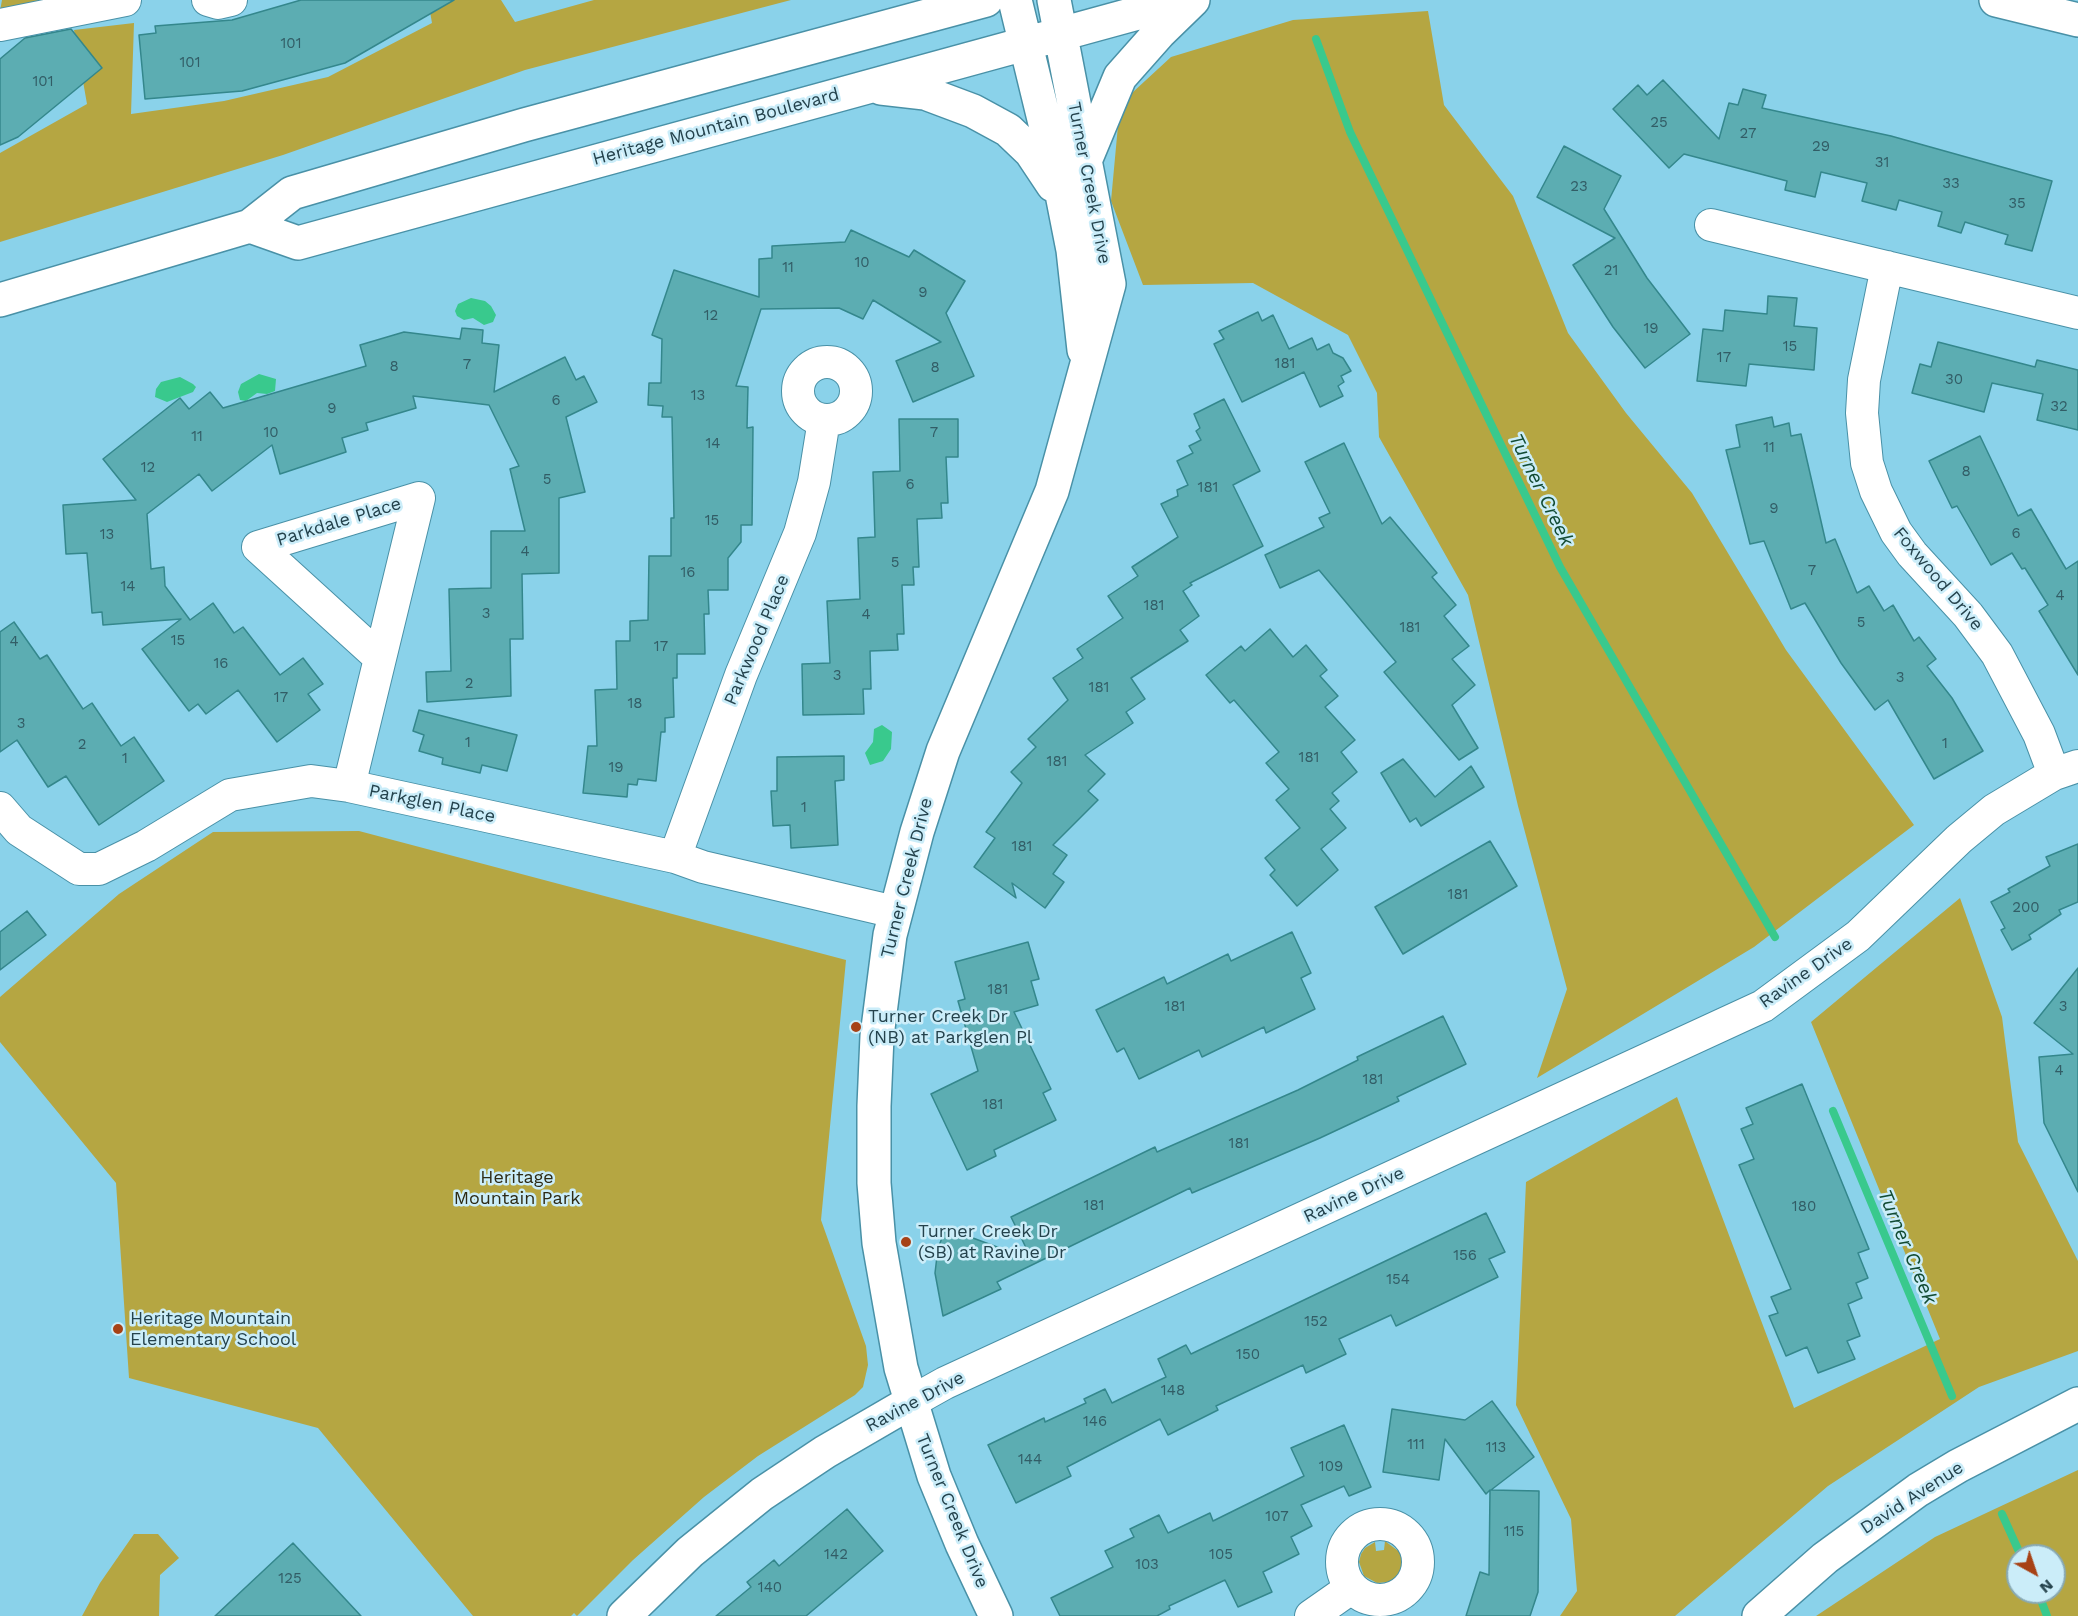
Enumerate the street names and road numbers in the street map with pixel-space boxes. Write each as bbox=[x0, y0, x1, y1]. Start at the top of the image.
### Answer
street label: Heritage Mountain Boulevard bbox=[590, 84, 842, 170]
street label: Turner Creek Drive bbox=[1063, 100, 1115, 266]
street label: Parkdale Place bbox=[274, 493, 404, 551]
street label: Foxwood Drive bbox=[1888, 523, 1988, 635]
street label: Parkwood Place bbox=[720, 572, 794, 708]
street label: Parkglen Place bbox=[367, 780, 497, 828]
street label: Turner Creek Drive bbox=[877, 796, 937, 960]
street label: Ravine Drive bbox=[1755, 933, 1857, 1013]
street label: Ravine Drive bbox=[1300, 1162, 1408, 1228]
street label: Ravine Drive bbox=[862, 1367, 968, 1437]
street label: Turner Creek Drive bbox=[911, 1431, 993, 1591]
street label: David Avenue bbox=[1857, 1457, 1967, 1539]

